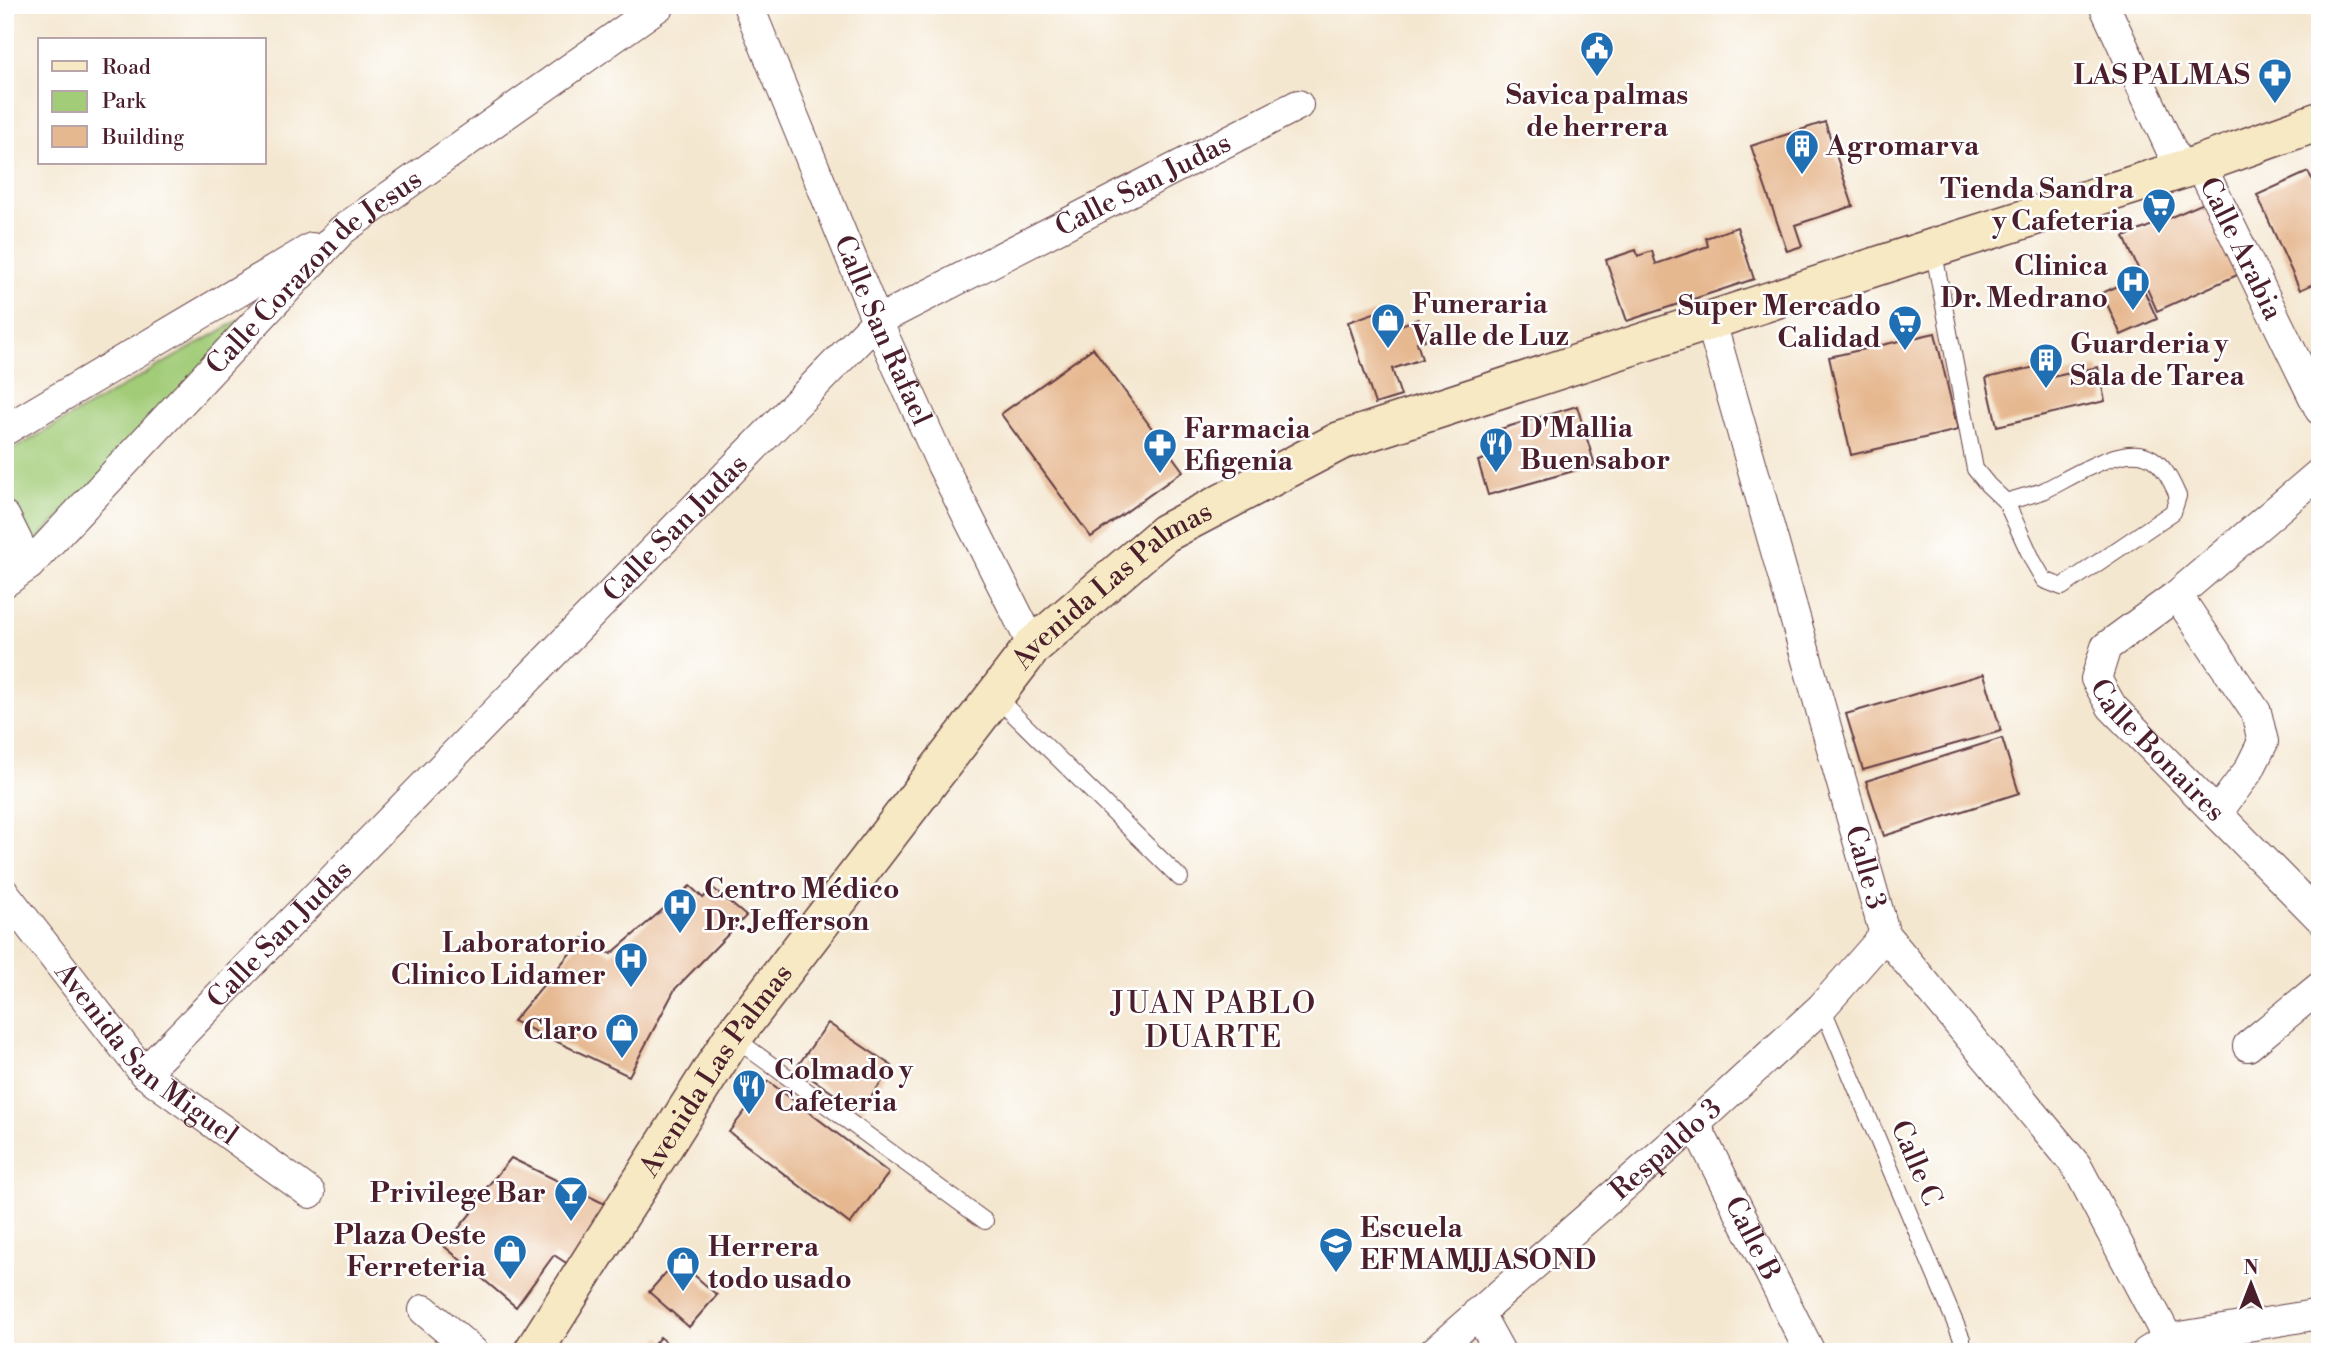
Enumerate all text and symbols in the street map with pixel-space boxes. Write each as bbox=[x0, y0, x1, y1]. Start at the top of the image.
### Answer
public building icon: Savica palmas de herrera bbox=[1578, 29, 1616, 78]
legend bbox=[38, 38, 266, 164]
text: Road bbox=[102, 55, 151, 81]
pharmacy icon: LAS PALMAS bbox=[2256, 56, 2294, 105]
place label: LAS PALMAS bbox=[2073, 58, 2250, 93]
place label: Savica palmas de herrera bbox=[1506, 78, 1688, 145]
text: Park bbox=[102, 89, 147, 115]
text: Building bbox=[101, 125, 184, 151]
street label: Calle San Judas bbox=[1049, 125, 1237, 244]
building icon: Agromarva bbox=[1783, 127, 1821, 176]
place label: Agromarva bbox=[1825, 129, 1980, 164]
street label: Calle Corazon de Jesus bbox=[198, 162, 429, 382]
street label: Calle Arabia bbox=[2192, 171, 2291, 326]
place label: Tienda Sandra y Cafeteria bbox=[1940, 172, 2135, 239]
supermarket icon: Tienda Sandra y Cafeteria bbox=[2140, 186, 2178, 235]
street label: Calle San Rafael bbox=[826, 230, 939, 431]
place label: Clinica Dr. Medrano bbox=[1940, 249, 2109, 316]
hospital icon: Clinica Dr. Medrano bbox=[2114, 263, 2152, 312]
place label: Funeraria Valle de Luz bbox=[1411, 287, 1569, 354]
place label: Super Mercado Calidad bbox=[1678, 289, 1881, 356]
shop icon: Funeraria Valle de Luz bbox=[1369, 301, 1407, 350]
supermarket icon: Super Mercado Calidad bbox=[1886, 303, 1924, 352]
place label: Guarderia y Sala de Tarea bbox=[2070, 327, 2245, 394]
building icon: Guarderia y Sala de Tarea bbox=[2027, 341, 2065, 390]
place label: D'Mallia Buen sabor bbox=[1520, 411, 1670, 478]
place label: Farmacia Efigenia bbox=[1184, 412, 1311, 479]
restaurant icon: D'Mallia Buen sabor bbox=[1477, 425, 1515, 474]
pharmacy icon: Farmacia Efigenia bbox=[1141, 426, 1179, 475]
street label: Calle San Judas bbox=[595, 447, 755, 609]
street label: Avenida Las Palmas bbox=[1004, 494, 1218, 677]
street label: Calle Bonaires bbox=[2082, 673, 2233, 829]
street label: Calle 3 bbox=[1837, 822, 1894, 913]
street label: Calle San Judas bbox=[200, 853, 359, 1015]
place label: Centro Médico Dr. Jefferson bbox=[704, 872, 900, 939]
hospital icon: Centro Médico Dr. Jefferson bbox=[661, 886, 699, 935]
place label: Laboratorio Clinico Lidamer bbox=[391, 926, 606, 993]
hospital icon: Laboratorio Clinico Lidamer bbox=[612, 940, 650, 989]
street label: Avenida San Miguel bbox=[47, 955, 245, 1153]
street label: Avenida Las Palmas bbox=[631, 957, 800, 1184]
district label: JUAN PABLO DUARTE bbox=[1110, 985, 1317, 1057]
shop icon: Claro bbox=[603, 1011, 641, 1060]
place label: Claro bbox=[523, 1013, 598, 1048]
place label: Colmado y Cafeteria bbox=[774, 1053, 914, 1120]
restaurant icon: Colmado y Cafeteria bbox=[730, 1067, 768, 1116]
street label: Respaldo 3 bbox=[1603, 1091, 1729, 1208]
street label: Calle C bbox=[1882, 1115, 1950, 1211]
bar icon: Privilege Bar bbox=[552, 1174, 590, 1223]
place label: Privilege Bar bbox=[370, 1176, 546, 1211]
street label: Calle B bbox=[1717, 1190, 1788, 1286]
place label: Escuela EFMAMJJASOND bbox=[1360, 1211, 1596, 1278]
place label: Plaza Oeste Ferreteria bbox=[334, 1218, 487, 1285]
school or university icon: Escuela EFMAMJJASOND bbox=[1317, 1225, 1355, 1274]
place label: Herrera todo usado bbox=[708, 1230, 852, 1297]
shop icon: Plaza Oeste Ferreteria bbox=[491, 1232, 529, 1281]
shop icon: Herrera todo usado bbox=[664, 1244, 702, 1293]
north arrow bbox=[2216, 1248, 2286, 1318]
text: N bbox=[2243, 1256, 2259, 1280]

